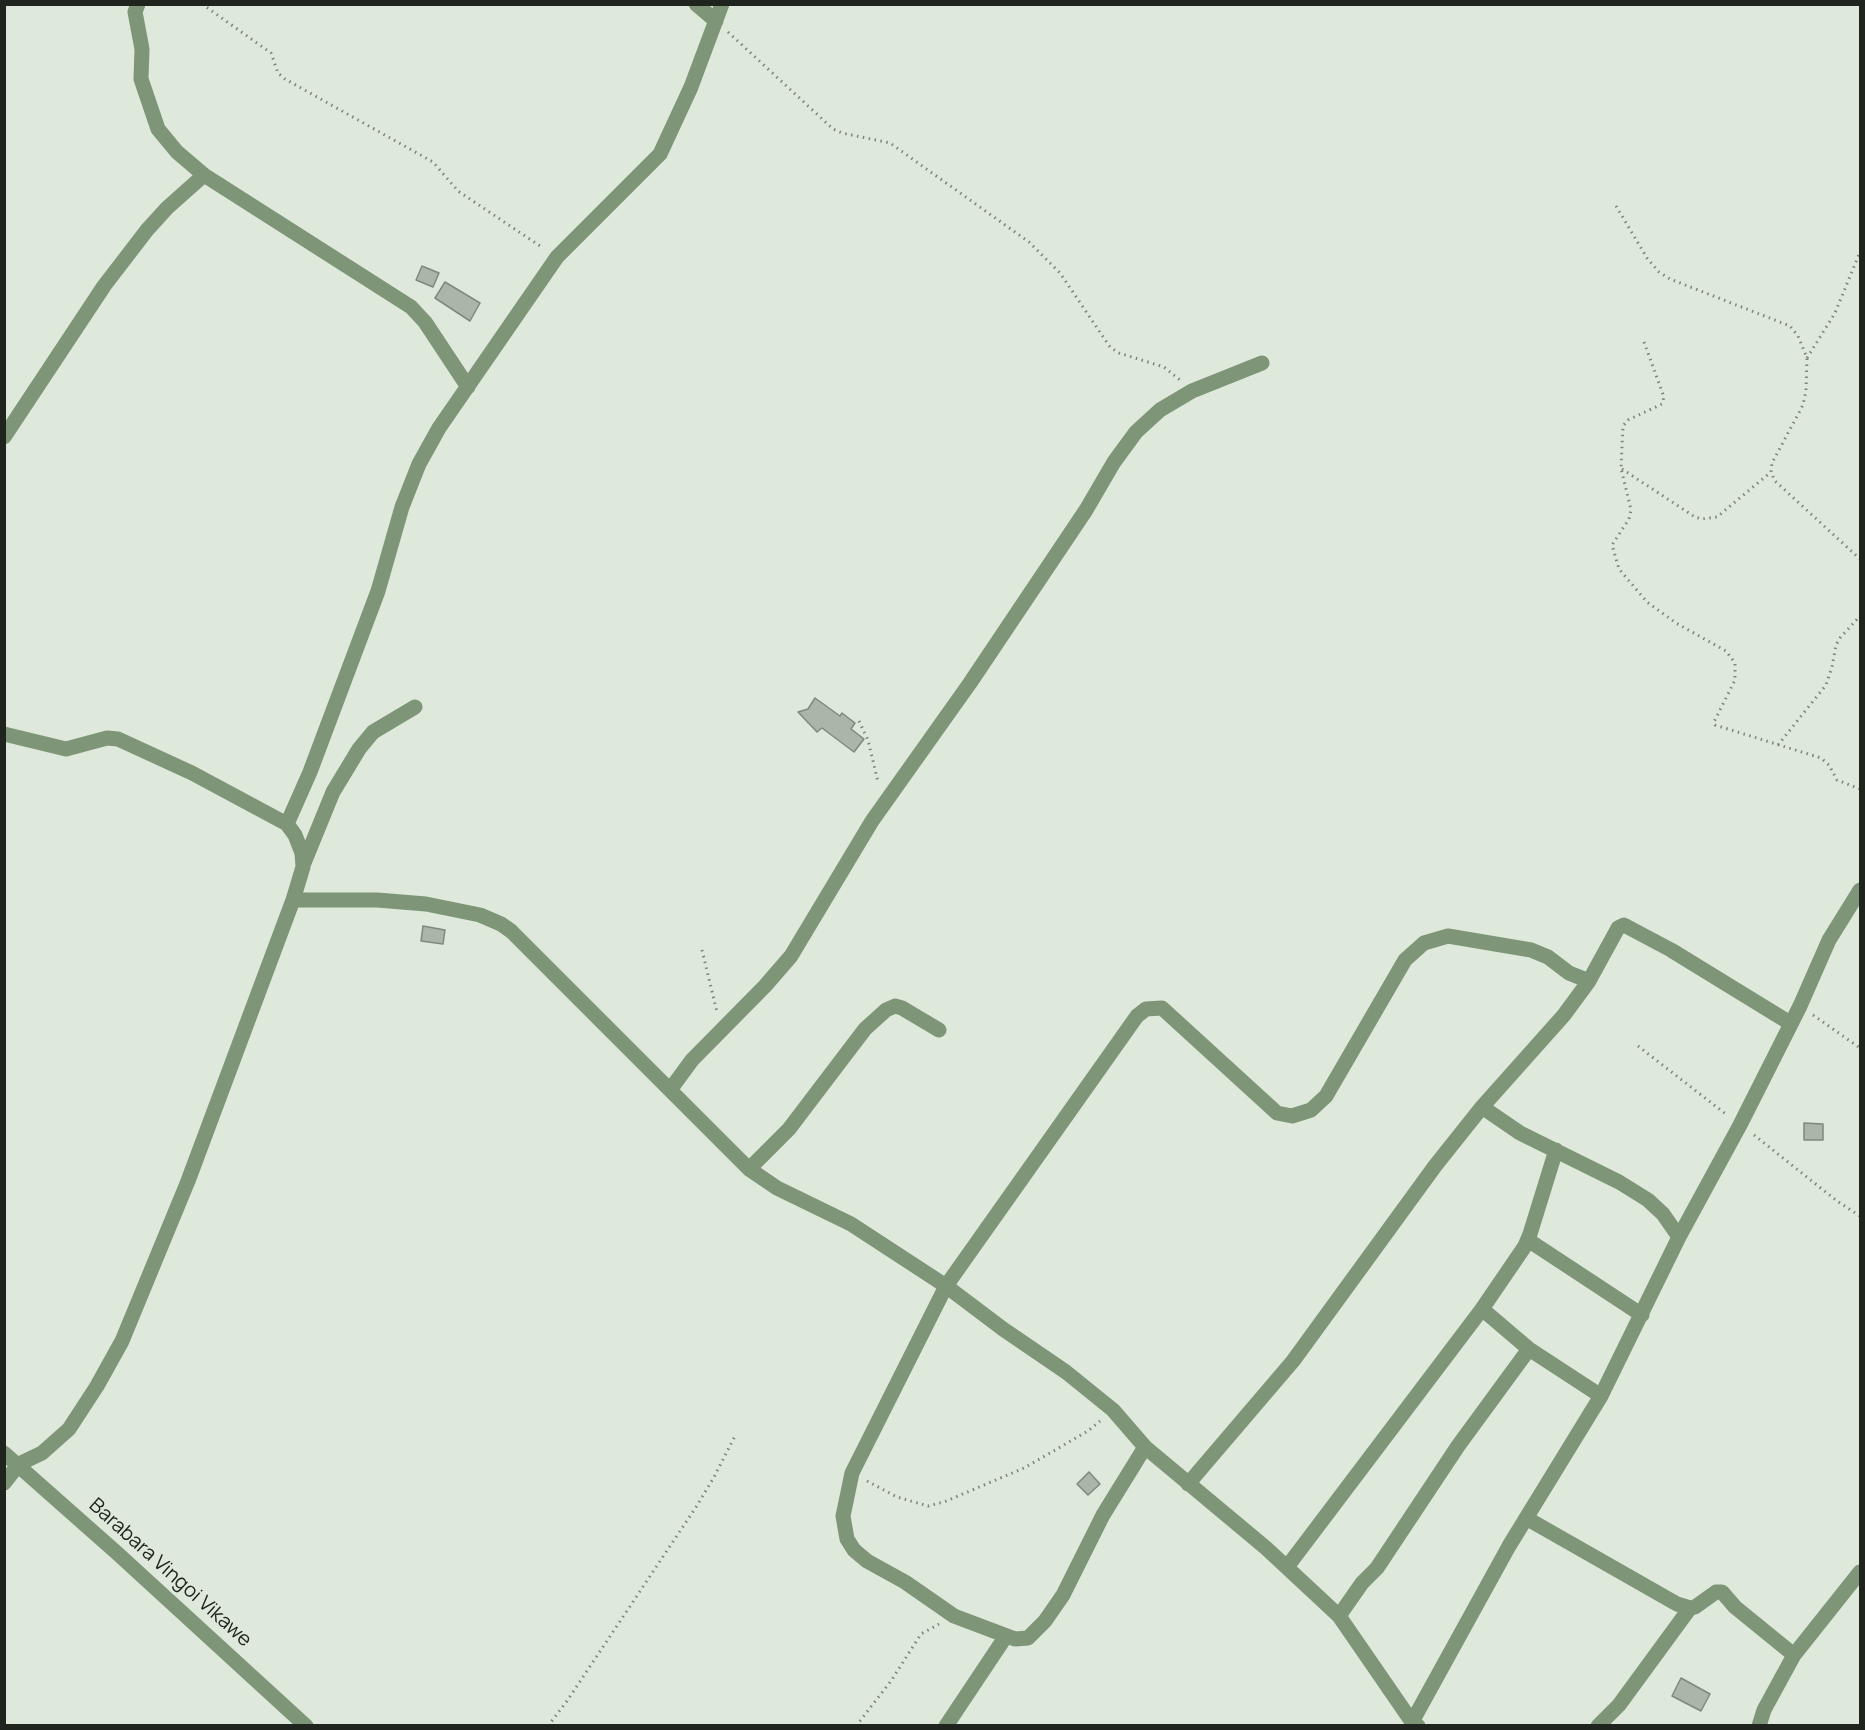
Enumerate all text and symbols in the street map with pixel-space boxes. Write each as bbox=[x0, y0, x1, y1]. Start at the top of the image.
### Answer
street label: Barabara Vingoi Vikawe bbox=[84, 1494, 256, 1652]

